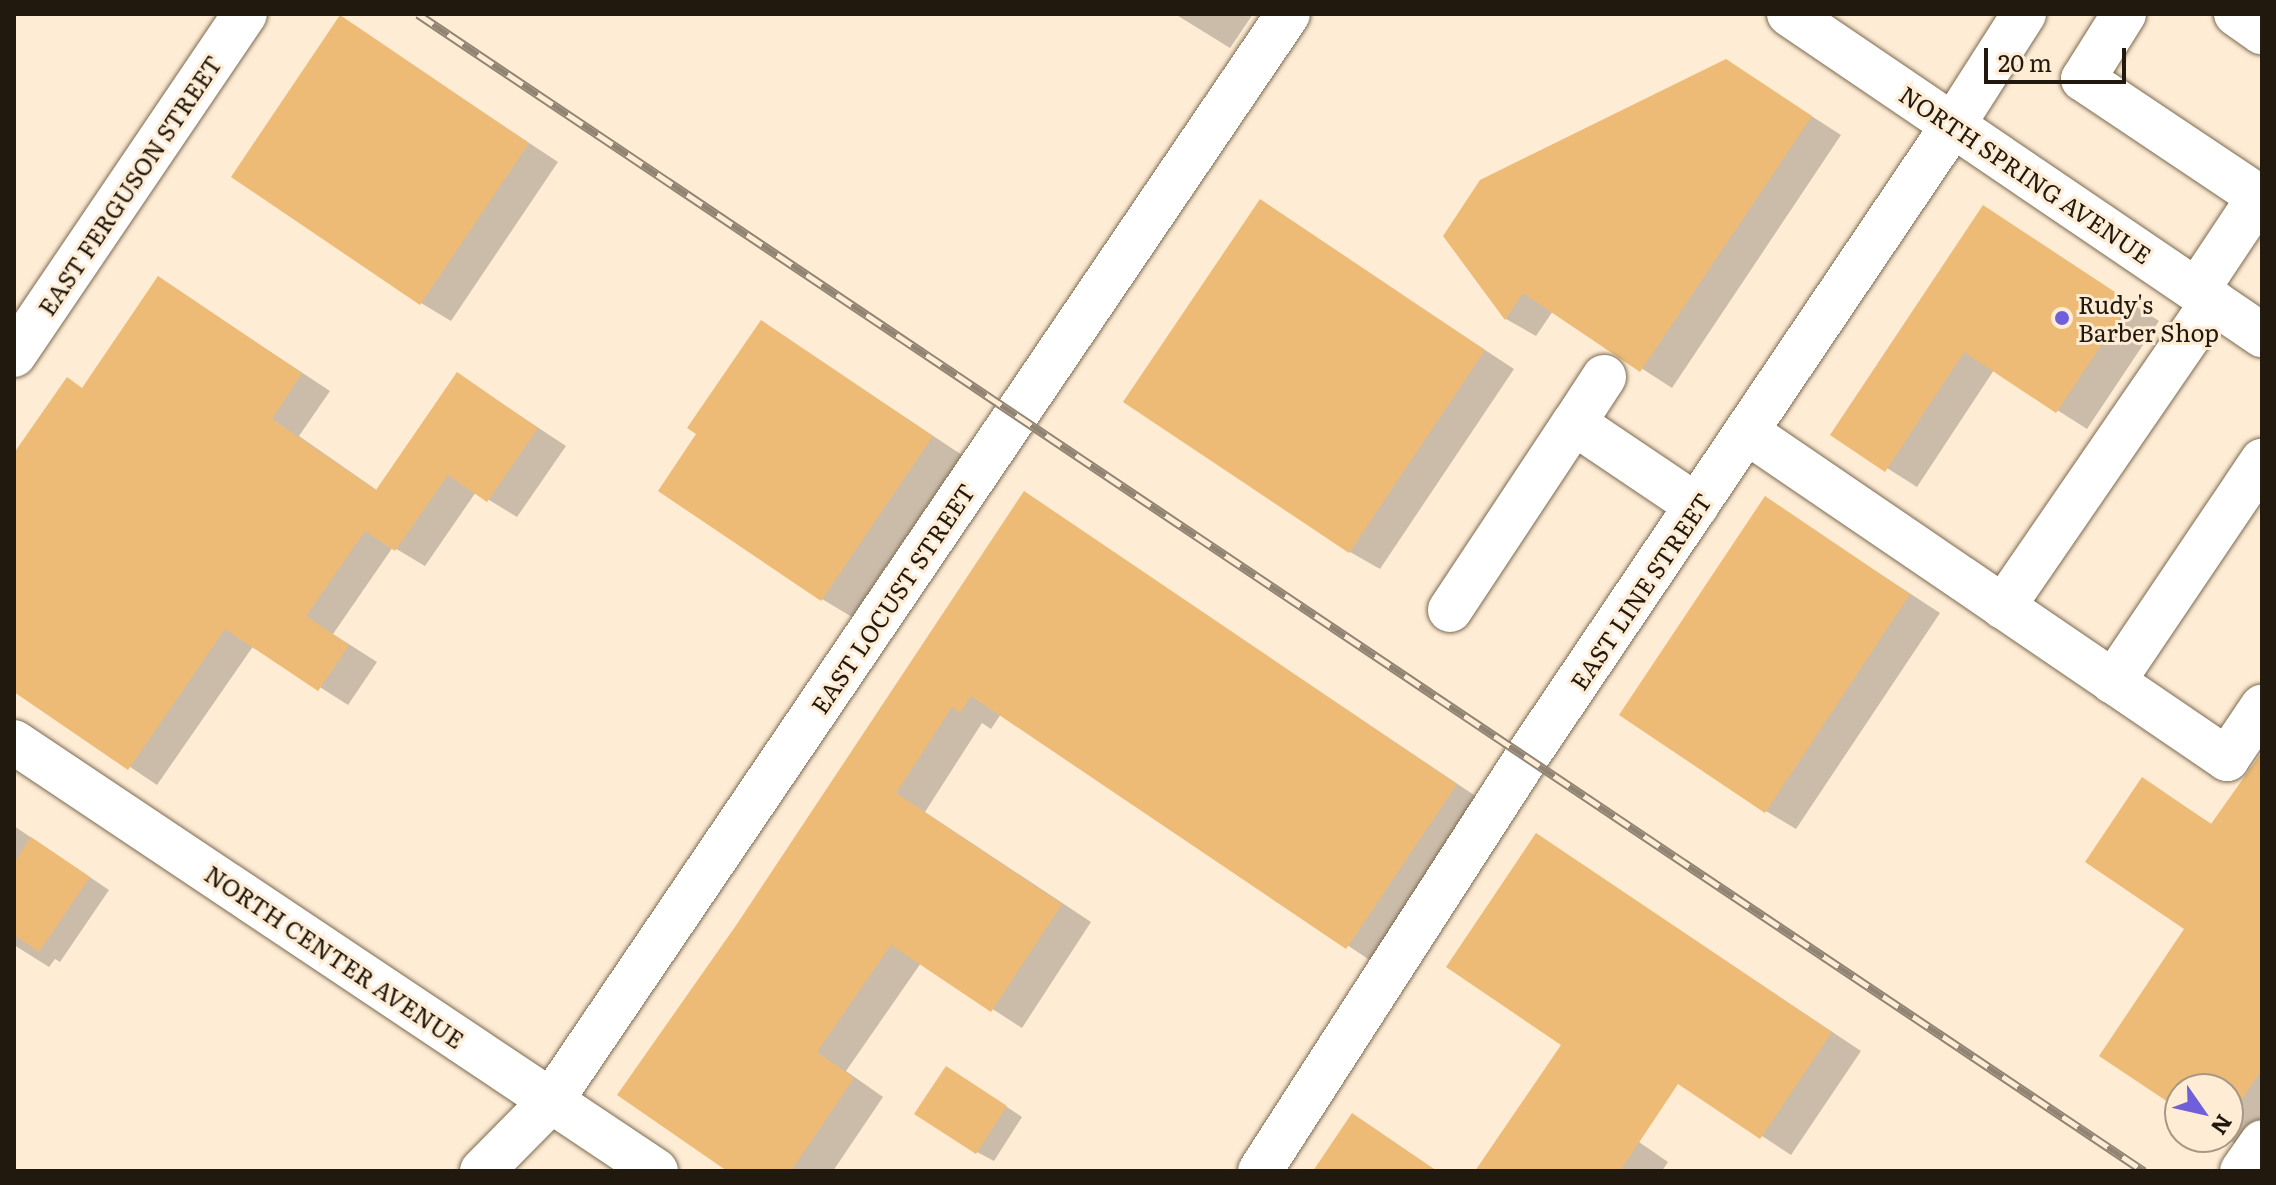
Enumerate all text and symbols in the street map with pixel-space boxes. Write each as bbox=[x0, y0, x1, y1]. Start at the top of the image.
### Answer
scale bar bbox=[1988, 32, 2130, 82]
text: 20 m bbox=[1998, 44, 2052, 79]
street label: EAST FERGUSON STREET bbox=[31, 50, 227, 320]
street label: NORTH SPRING AVENUE bbox=[1895, 79, 2157, 269]
place label: Rudy's Barber Shop bbox=[2078, 290, 2219, 346]
marker: Rudy's Barber Shop bbox=[2053, 309, 2071, 327]
street label: EAST LOCUST STREET bbox=[804, 477, 980, 719]
street label: EAST LINE STREET bbox=[1563, 487, 1717, 695]
street label: NORTH CENTER AVENUE bbox=[200, 858, 470, 1054]
north arrow bbox=[2164, 1073, 2244, 1153]
text: N bbox=[2204, 1109, 2241, 1142]

